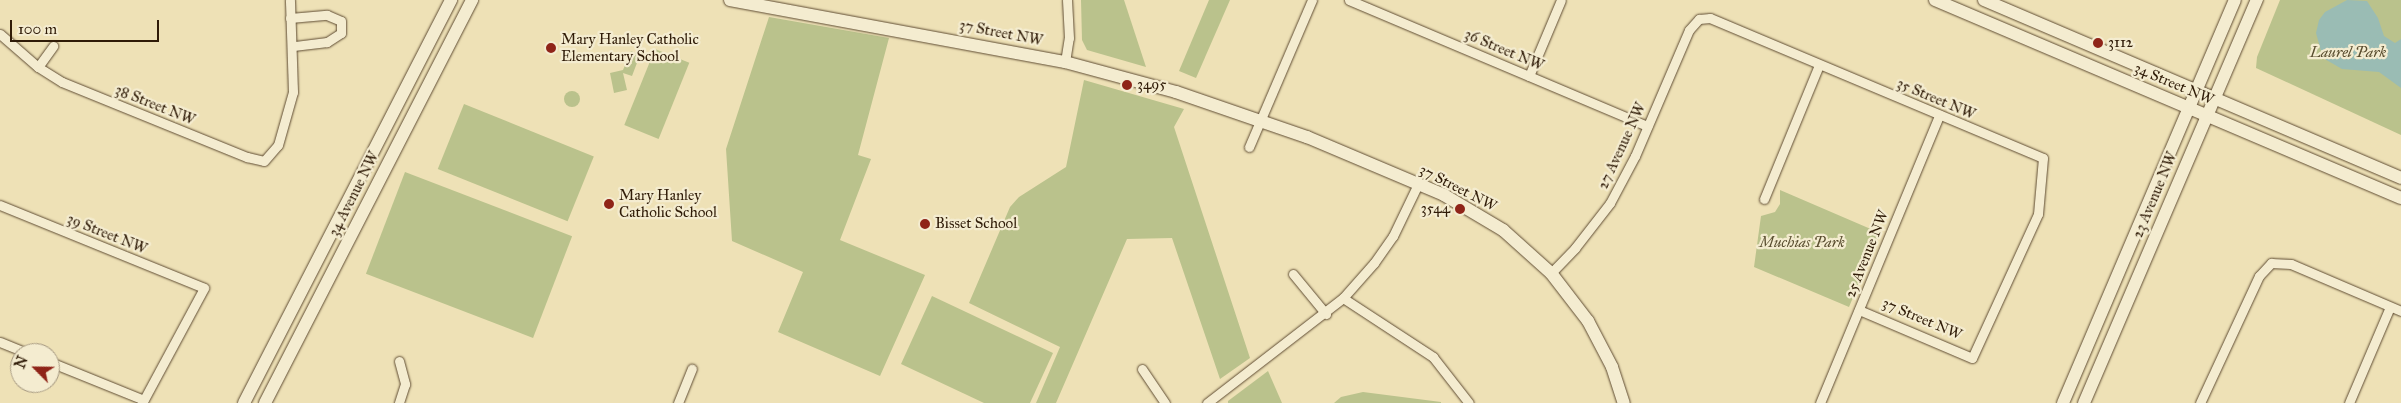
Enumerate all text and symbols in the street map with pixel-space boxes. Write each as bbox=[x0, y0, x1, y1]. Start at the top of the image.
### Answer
scale bar bbox=[12, 10, 161, 42]
street label: 37 Street NW bbox=[958, 16, 1044, 50]
text: 100 m bbox=[18, 20, 57, 38]
street label: 36 Street NW bbox=[1462, 25, 1546, 75]
place label: Mary Hanley Catholic Elementary School bbox=[561, 30, 699, 65]
place label: 3112 bbox=[2108, 34, 2133, 52]
marker: 3112 bbox=[2092, 37, 2104, 49]
marker: Mary Hanley Catholic Elementary School bbox=[545, 42, 557, 54]
park label: Laurel Park bbox=[2310, 44, 2386, 62]
street label: 34 Street NW bbox=[2131, 59, 2217, 109]
street label: 35 Street NW bbox=[1894, 74, 1978, 124]
place label: 3495 bbox=[1137, 76, 1166, 94]
marker: 3495 bbox=[1121, 79, 1133, 91]
street label: 38 Street NW bbox=[112, 81, 198, 129]
street label: 27 Avenue NW bbox=[1594, 100, 1650, 192]
street label: 34 Avenue NW bbox=[325, 149, 383, 239]
street label: 23 Avenue NW bbox=[2129, 149, 2181, 241]
street label: 37 Street NW bbox=[1416, 161, 1500, 215]
place label: Mary Hanley Catholic School bbox=[619, 186, 717, 221]
marker: Mary Hanley Catholic School bbox=[603, 198, 615, 210]
place label: 3544 bbox=[1421, 200, 1450, 218]
marker: 3544 bbox=[1454, 203, 1466, 215]
street label: 25 Avenue NW bbox=[1841, 208, 1893, 300]
street label: 39 Street NW bbox=[64, 210, 150, 258]
place label: Bisset School bbox=[935, 215, 1017, 233]
marker: Bisset School bbox=[919, 218, 931, 230]
park label: Muchias Park bbox=[1759, 234, 1845, 252]
street label: 37 Street NW bbox=[1880, 294, 1964, 344]
north arrow bbox=[10, 343, 60, 393]
text: N bbox=[12, 354, 32, 371]

